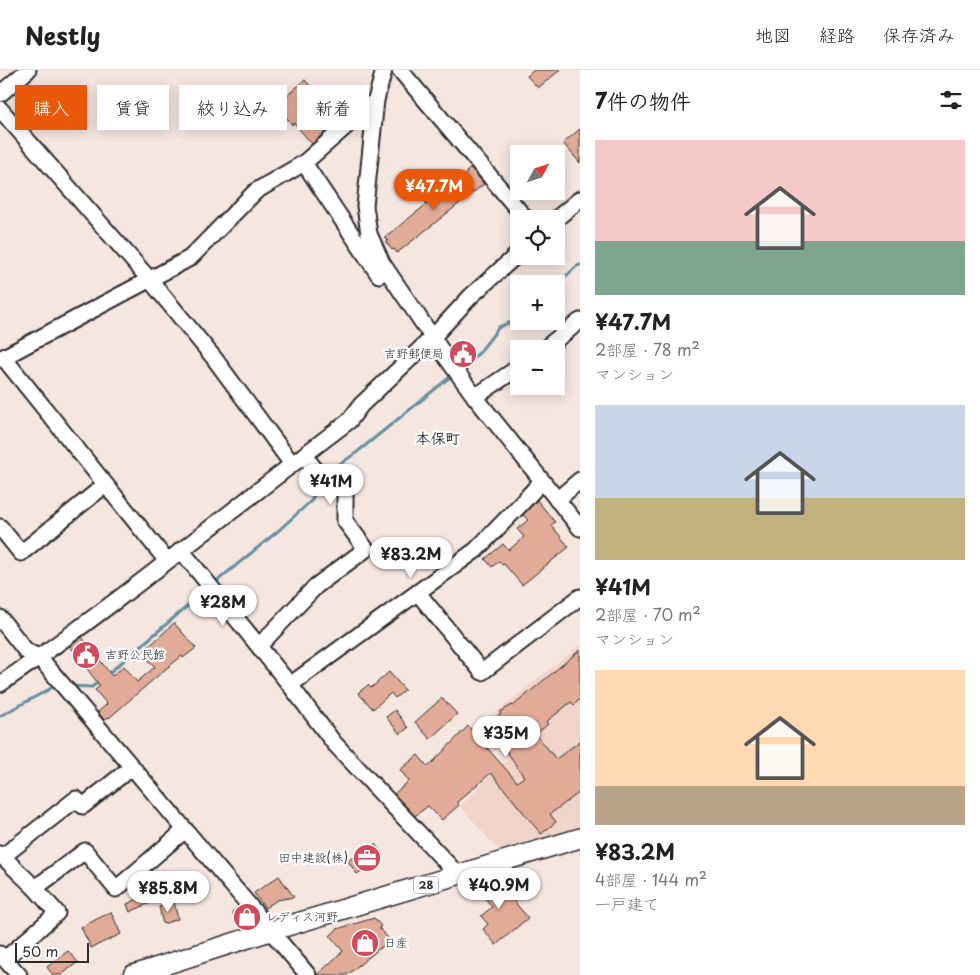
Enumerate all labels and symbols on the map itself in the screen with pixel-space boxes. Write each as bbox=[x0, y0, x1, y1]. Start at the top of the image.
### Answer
north arrow bbox=[510, 145, 565, 200]
pin: ¥47.7M bbox=[393, 168, 475, 211]
public building icon: 吉野郵便局 bbox=[448, 339, 478, 369]
place label: 吉野郵便局 bbox=[384, 344, 444, 362]
district label: 本保町 bbox=[415, 426, 461, 449]
pin: ¥41M bbox=[301, 464, 361, 506]
pin: ¥83.2M bbox=[370, 536, 452, 579]
pin: ¥28M bbox=[193, 584, 253, 627]
public building icon: 吉野公民館 bbox=[71, 640, 101, 670]
place label: 吉野公民館 bbox=[105, 645, 165, 663]
pin: ¥35M bbox=[476, 716, 536, 758]
office icon: 田中建設(株) bbox=[352, 843, 382, 873]
place label: 田中建設(株) bbox=[279, 848, 348, 866]
pin: ¥40.9M bbox=[458, 868, 540, 910]
pin: ¥85.8M bbox=[127, 870, 209, 913]
road number: 28 bbox=[414, 876, 438, 894]
shop icon: レディス河野 bbox=[232, 902, 262, 932]
place label: レディス河野 bbox=[266, 907, 338, 925]
shop icon: 日産 bbox=[350, 928, 380, 958]
place label: 日産 bbox=[384, 933, 408, 951]
scale bar bbox=[15, 940, 89, 963]

